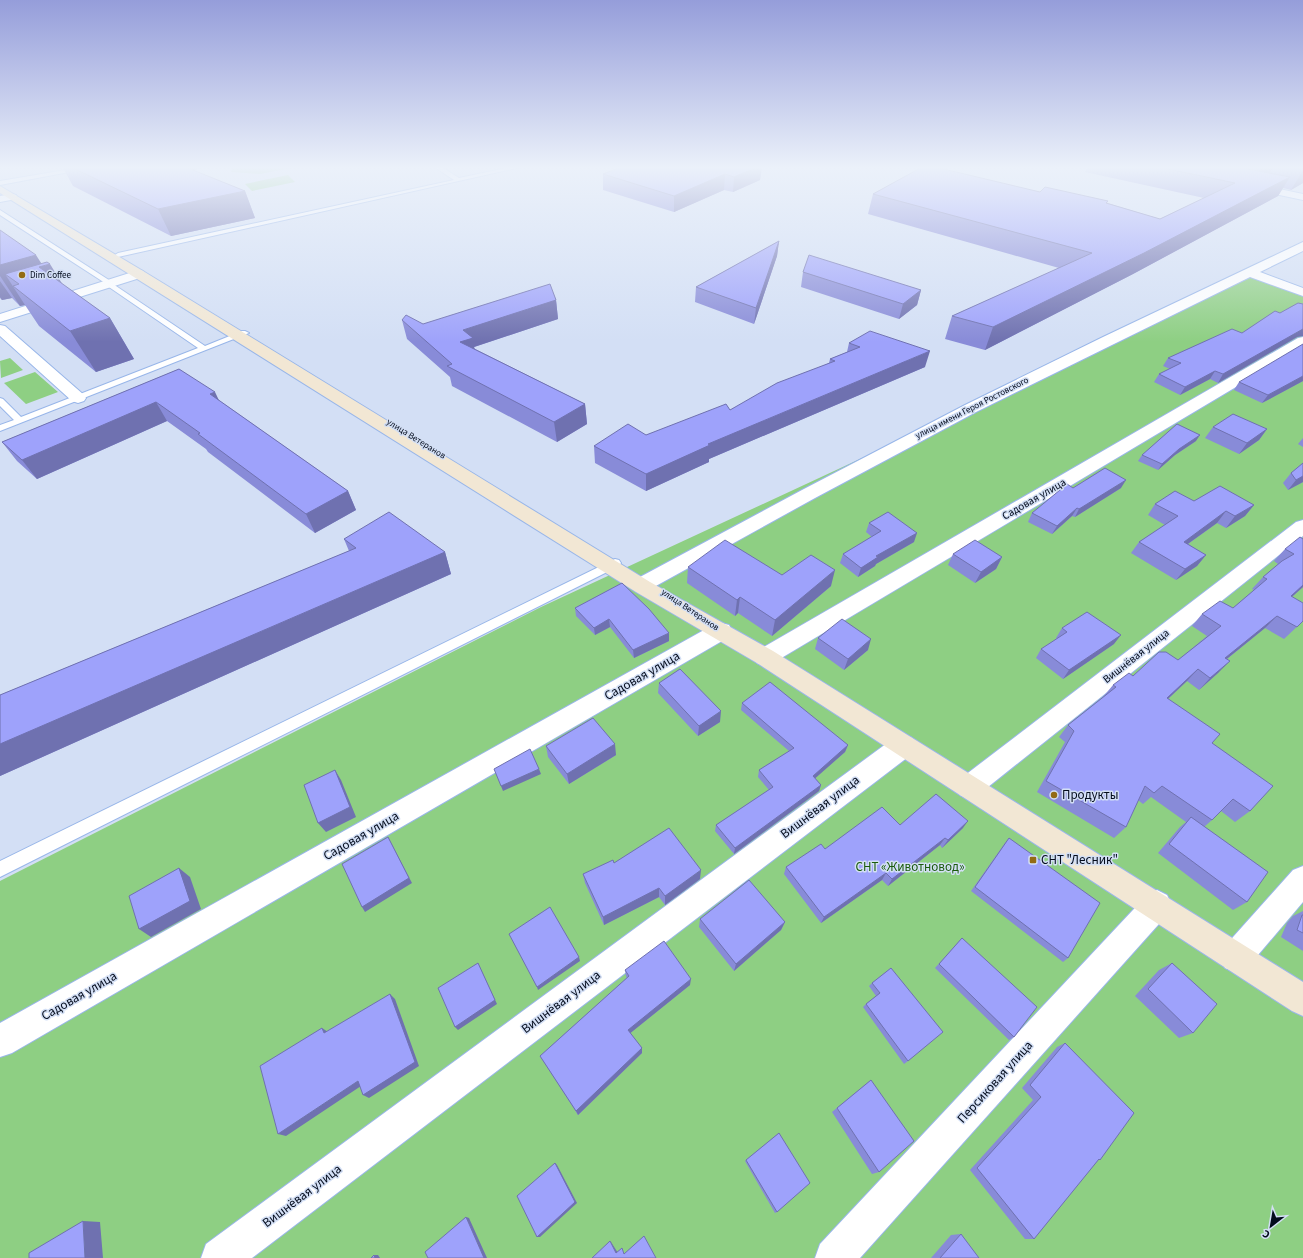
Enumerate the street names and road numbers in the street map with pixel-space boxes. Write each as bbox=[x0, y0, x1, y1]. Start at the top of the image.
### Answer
street label: улица имени Героя Ростовского bbox=[913, 374, 1031, 442]
street label: улица Ветеранов bbox=[384, 416, 448, 463]
street label: Садовая улица bbox=[999, 475, 1069, 523]
street label: улица Ветеранов bbox=[658, 586, 722, 634]
street label: Вишнёвая улица bbox=[1100, 625, 1172, 687]
street label: Садовая улица bbox=[601, 647, 683, 705]
street label: Вишнёвая улица bbox=[777, 771, 863, 843]
street label: Садовая улица bbox=[320, 807, 402, 865]
street label: Вишнёвая улица bbox=[518, 966, 604, 1038]
street label: Садовая улица bbox=[38, 967, 120, 1025]
street label: Персиковая улица bbox=[953, 1037, 1037, 1127]
street label: Вишнёвая улица bbox=[259, 1160, 345, 1232]

